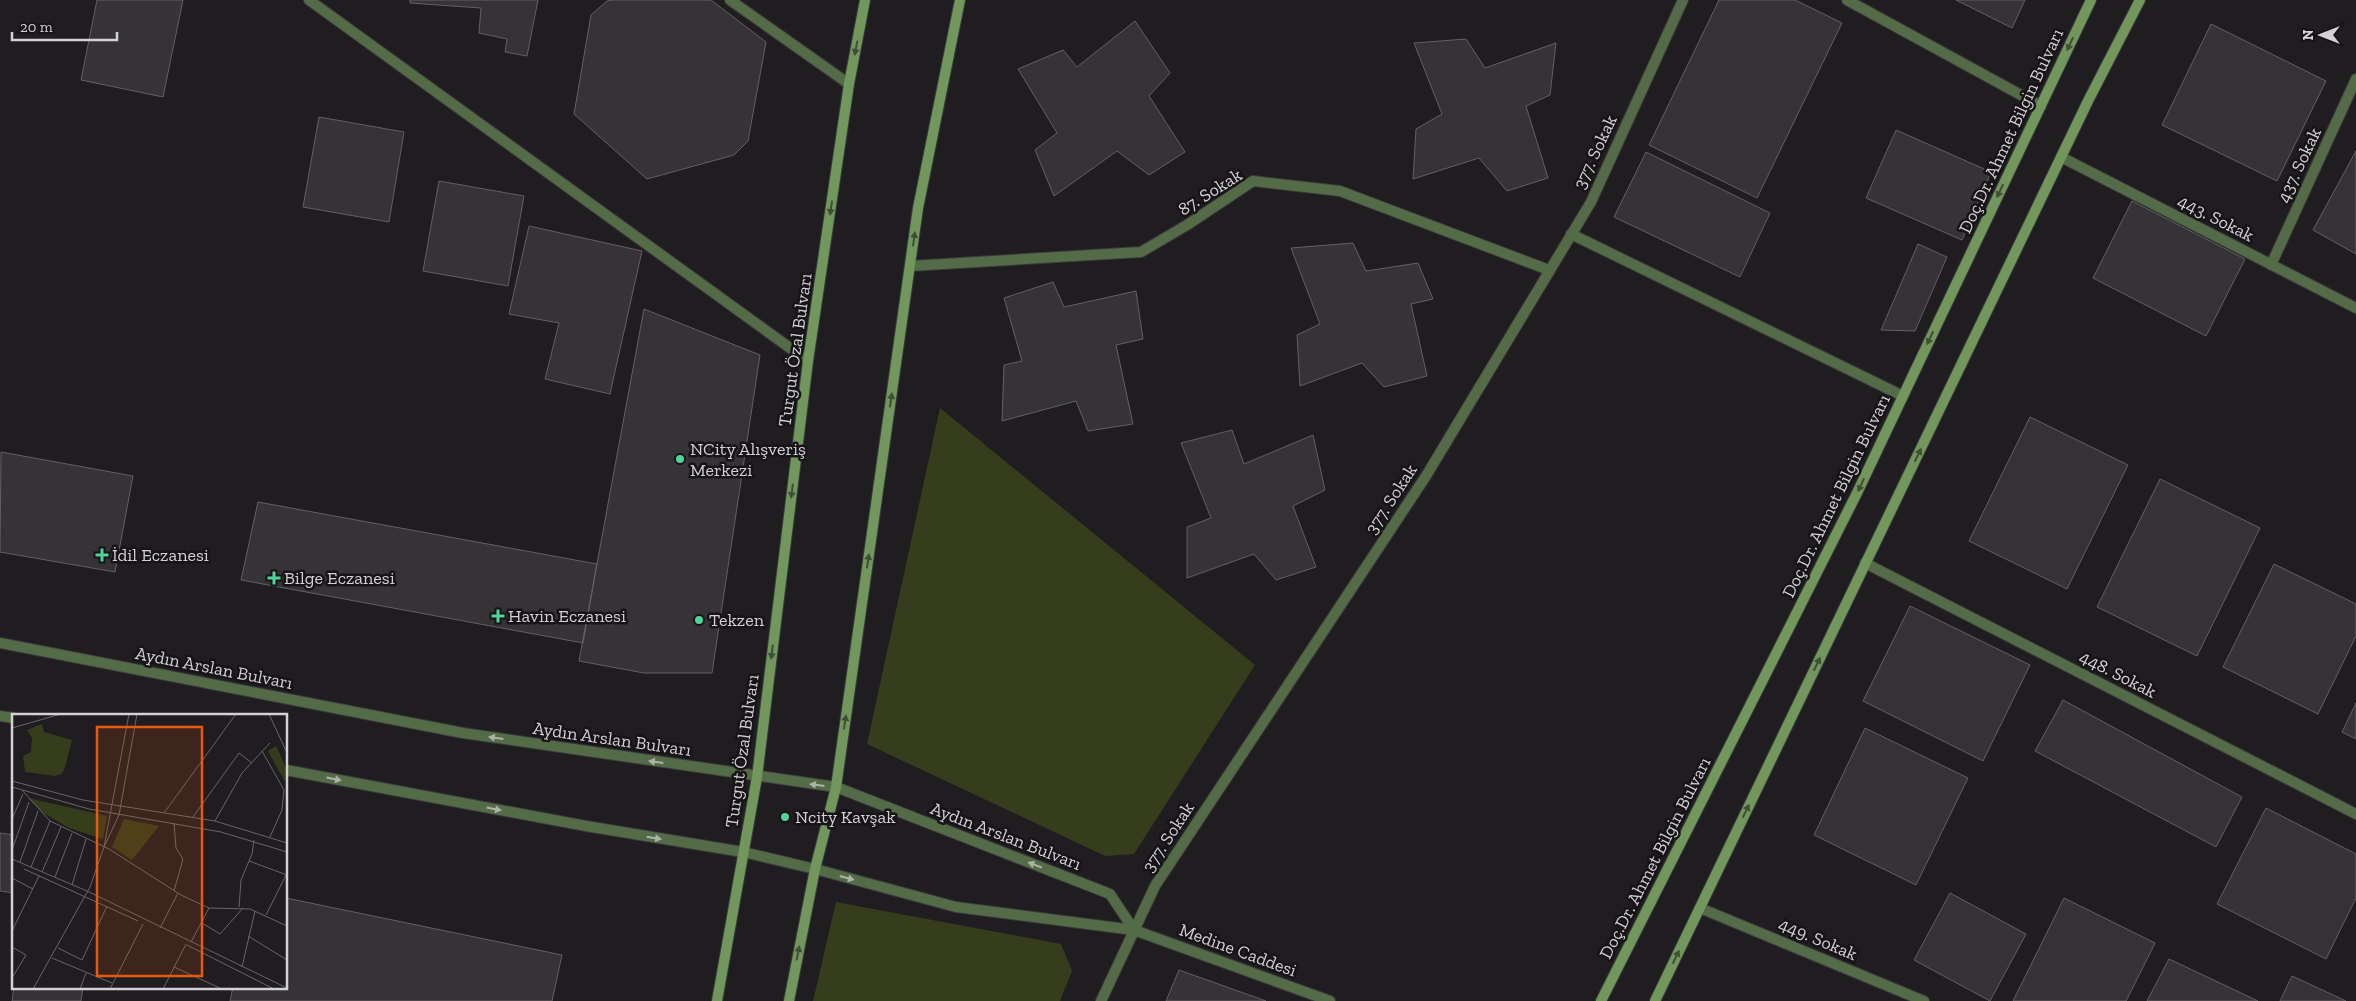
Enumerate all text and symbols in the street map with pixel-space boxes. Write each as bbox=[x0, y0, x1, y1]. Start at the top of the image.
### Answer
scale bar bbox=[12, 10, 118, 42]
north arrow bbox=[2296, 10, 2346, 60]
text: 20 m bbox=[20, 18, 53, 36]
street label: Doç.Dr. Ahmet Bilgin Bulvarı bbox=[1954, 25, 2068, 237]
text: N bbox=[2300, 29, 2317, 40]
one-way arrow bbox=[2065, 37, 2073, 51]
one-way arrow bbox=[852, 40, 860, 55]
street label: 377. Sokak bbox=[1568, 111, 1622, 192]
street label: 437. Sokak bbox=[2272, 123, 2326, 206]
street label: 87. Sokak bbox=[1174, 163, 1247, 220]
one-way arrow bbox=[1996, 184, 2004, 198]
street label: 443. Sokak bbox=[2174, 190, 2258, 247]
one-way arrow bbox=[827, 201, 835, 217]
one-way arrow bbox=[910, 231, 918, 247]
street label: Turgut Özal Bulvarı bbox=[773, 272, 817, 428]
one-way arrow bbox=[1926, 331, 1934, 345]
street label: Doç.Dr. Ahmet Bilgin Bulvarı bbox=[1777, 391, 1895, 601]
one-way arrow bbox=[887, 392, 895, 408]
place label: NCity Alışveriş Merkezi bbox=[690, 438, 806, 481]
one-way arrow bbox=[1914, 448, 1922, 462]
marker: NCity Alışveriş Merkezi bbox=[674, 453, 686, 465]
street label: 377. Sokak bbox=[1360, 459, 1422, 538]
one-way arrow bbox=[1856, 477, 1865, 492]
one-way arrow bbox=[788, 483, 796, 499]
place label: İdil Eczanesi bbox=[112, 544, 209, 566]
marker: İdil Eczanesi bbox=[96, 549, 108, 561]
one-way arrow bbox=[864, 552, 872, 568]
place label: Bilge Eczanesi bbox=[284, 567, 395, 589]
marker: Bilge Eczanesi bbox=[268, 572, 280, 584]
place label: Havin Eczanesi bbox=[508, 605, 626, 627]
place label: Tekzen bbox=[709, 609, 765, 631]
marker: Havin Eczanesi bbox=[492, 610, 504, 622]
marker: Tekzen bbox=[693, 614, 705, 626]
street label: Aydın Arslan Bulvarı bbox=[134, 642, 294, 694]
one-way arrow bbox=[768, 644, 776, 660]
street label: 448. Sokak bbox=[2076, 645, 2161, 703]
one-way arrow bbox=[1813, 657, 1821, 671]
street label: Turgut Özal Bulvarı bbox=[720, 673, 764, 829]
one-way arrow bbox=[841, 713, 849, 729]
inset map bbox=[12, 714, 288, 988]
street label: Aydın Arslan Bulvarı bbox=[531, 717, 693, 761]
one-way arrow bbox=[487, 734, 503, 742]
street label: Doç.Dr. Ahmet Bilgin Bulvarı bbox=[1594, 753, 1716, 963]
one-way arrow bbox=[648, 758, 664, 766]
one-way arrow bbox=[327, 776, 343, 784]
one-way arrow bbox=[809, 781, 825, 789]
street label: Aydın Arslan Bulvarı bbox=[928, 797, 1084, 875]
street label: 377. Sokak bbox=[1137, 797, 1199, 876]
one-way arrow bbox=[1742, 803, 1750, 818]
one-way arrow bbox=[486, 805, 501, 813]
place label: Ncity Kavşak bbox=[795, 806, 896, 828]
marker: Ncity Kavşak bbox=[779, 811, 791, 823]
one-way arrow bbox=[646, 834, 662, 842]
one-way arrow bbox=[1027, 861, 1042, 869]
one-way arrow bbox=[840, 874, 855, 882]
street label: 449. Sokak bbox=[1775, 913, 1861, 966]
street label: Medine Caddesi bbox=[1176, 919, 1300, 981]
one-way arrow bbox=[794, 946, 802, 961]
one-way arrow bbox=[1672, 950, 1680, 964]

